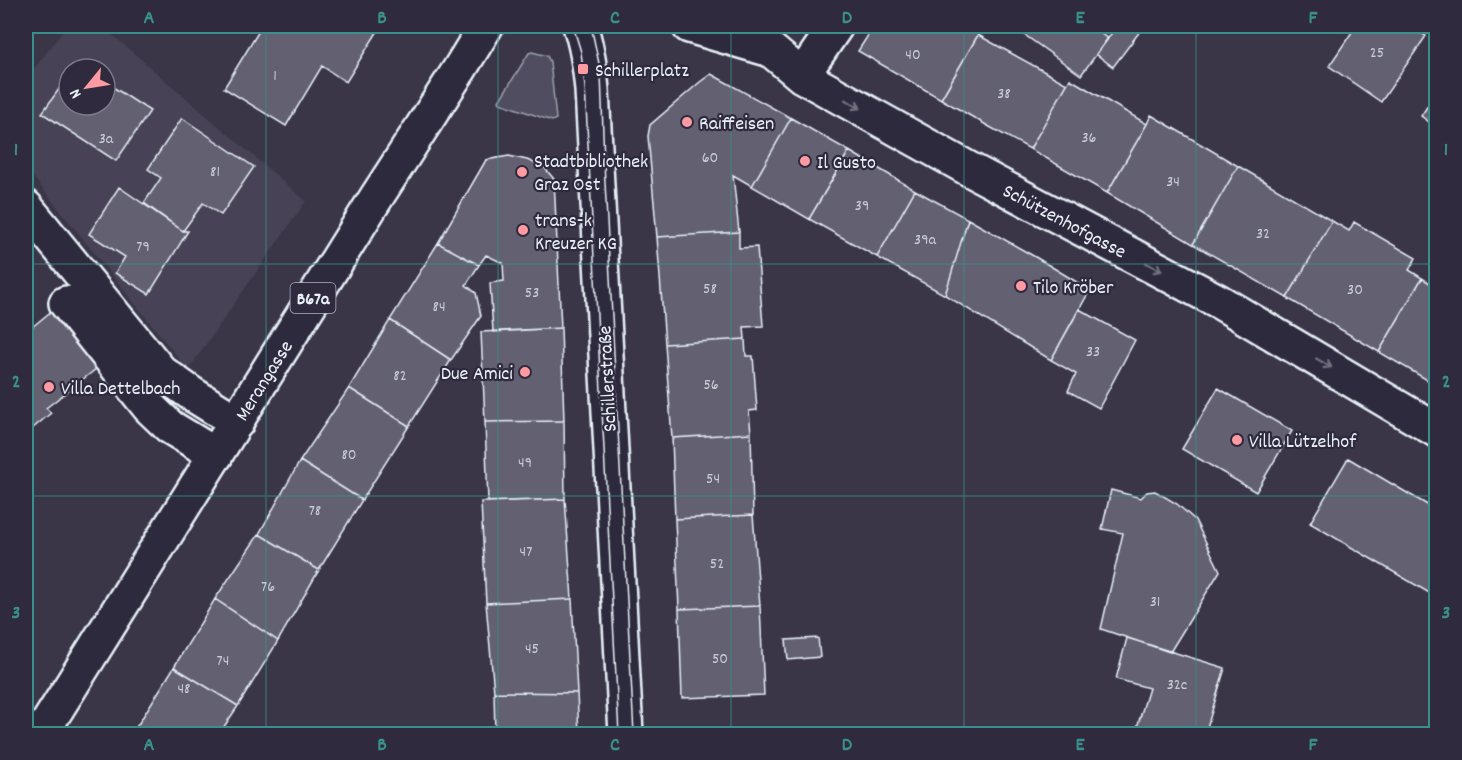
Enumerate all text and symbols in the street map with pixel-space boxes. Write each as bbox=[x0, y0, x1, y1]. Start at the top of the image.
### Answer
text: A bbox=[144, 5, 155, 33]
text: B bbox=[377, 5, 387, 33]
text: C bbox=[610, 5, 620, 33]
text: D bbox=[842, 5, 853, 33]
text: E bbox=[1075, 5, 1085, 33]
text: F bbox=[1309, 5, 1319, 33]
house number: 25 bbox=[1370, 42, 1384, 65]
house number: 40 bbox=[905, 44, 921, 67]
north arrow bbox=[57, 57, 117, 117]
place label: Schillerplatz bbox=[595, 58, 689, 86]
marker: Schillerplatz bbox=[576, 62, 590, 76]
house number: 1 bbox=[273, 65, 277, 88]
house number: 38 bbox=[997, 83, 1011, 106]
text: N bbox=[64, 84, 88, 102]
one-way arrow bbox=[844, 99, 861, 111]
place label: Raiffeisen bbox=[699, 111, 774, 139]
marker: Raiffeisen bbox=[680, 115, 694, 129]
house number: 36 bbox=[1082, 127, 1097, 150]
house number: 3a bbox=[99, 128, 114, 151]
text: 1 bbox=[14, 137, 18, 165]
text: 1 bbox=[1444, 137, 1448, 165]
house number: 60 bbox=[702, 147, 718, 170]
place label: Stadtbibliothek Graz Ost bbox=[534, 149, 648, 200]
place label: Il Gusto bbox=[817, 150, 876, 178]
marker: Il Gusto bbox=[798, 154, 812, 168]
house number: 81 bbox=[210, 161, 220, 184]
marker: Stadtbibliothek Graz Ost bbox=[515, 165, 529, 179]
house number: 34 bbox=[1166, 171, 1180, 194]
street label: Schützenhofgasse bbox=[997, 178, 1131, 267]
house number: 39 bbox=[855, 195, 869, 218]
place label: trans-k Kreuzer KG bbox=[535, 208, 617, 259]
marker: trans-k Kreuzer KG bbox=[516, 223, 530, 237]
house number: 32 bbox=[1256, 223, 1270, 246]
house number: 39a bbox=[914, 229, 936, 252]
house number: 79 bbox=[136, 236, 150, 259]
one-way arrow bbox=[1145, 261, 1162, 273]
place label: Tilo Kröber bbox=[1033, 275, 1114, 303]
house number: 58 bbox=[703, 278, 717, 301]
marker: Tilo Kröber bbox=[1014, 279, 1028, 293]
house number: 30 bbox=[1347, 279, 1363, 302]
house number: 53 bbox=[525, 282, 539, 305]
road number: B67a bbox=[290, 283, 336, 313]
house number: 84 bbox=[432, 296, 446, 319]
street label: Schillerstraße bbox=[592, 325, 626, 433]
street label: Merangasse bbox=[230, 336, 301, 427]
house number: 33 bbox=[1086, 341, 1100, 364]
one-way arrow bbox=[1315, 357, 1332, 369]
place label: Due Amici bbox=[441, 361, 513, 389]
house number: 82 bbox=[393, 365, 407, 388]
marker: Due Amici bbox=[518, 365, 532, 379]
text: 2 bbox=[12, 369, 20, 397]
text: 2 bbox=[1442, 369, 1450, 397]
house number: 56 bbox=[703, 374, 719, 397]
place label: Villa Dettelbach bbox=[61, 376, 180, 404]
marker: Villa Dettelbach bbox=[42, 380, 56, 394]
place label: Villa Lützelhof bbox=[1249, 429, 1357, 457]
marker: Villa Lützelhof bbox=[1230, 433, 1244, 447]
house number: 80 bbox=[341, 444, 357, 467]
house number: 49 bbox=[518, 452, 532, 475]
house number: 54 bbox=[706, 468, 720, 491]
house number: 78 bbox=[309, 500, 321, 523]
house number: 47 bbox=[520, 541, 532, 564]
house number: 52 bbox=[710, 553, 724, 576]
house number: 76 bbox=[261, 576, 275, 599]
house number: 31 bbox=[1150, 591, 1160, 614]
text: 3 bbox=[12, 600, 20, 628]
text: 3 bbox=[1442, 600, 1450, 628]
house number: 45 bbox=[525, 638, 539, 661]
house number: 50 bbox=[712, 648, 728, 671]
house number: 74 bbox=[217, 650, 229, 673]
house number: 32c bbox=[1167, 674, 1187, 697]
house number: 48 bbox=[177, 678, 191, 701]
text: A bbox=[144, 732, 155, 760]
text: B bbox=[377, 732, 387, 760]
text: C bbox=[610, 732, 620, 760]
text: D bbox=[842, 732, 853, 760]
text: E bbox=[1075, 732, 1085, 760]
text: F bbox=[1309, 732, 1319, 760]

